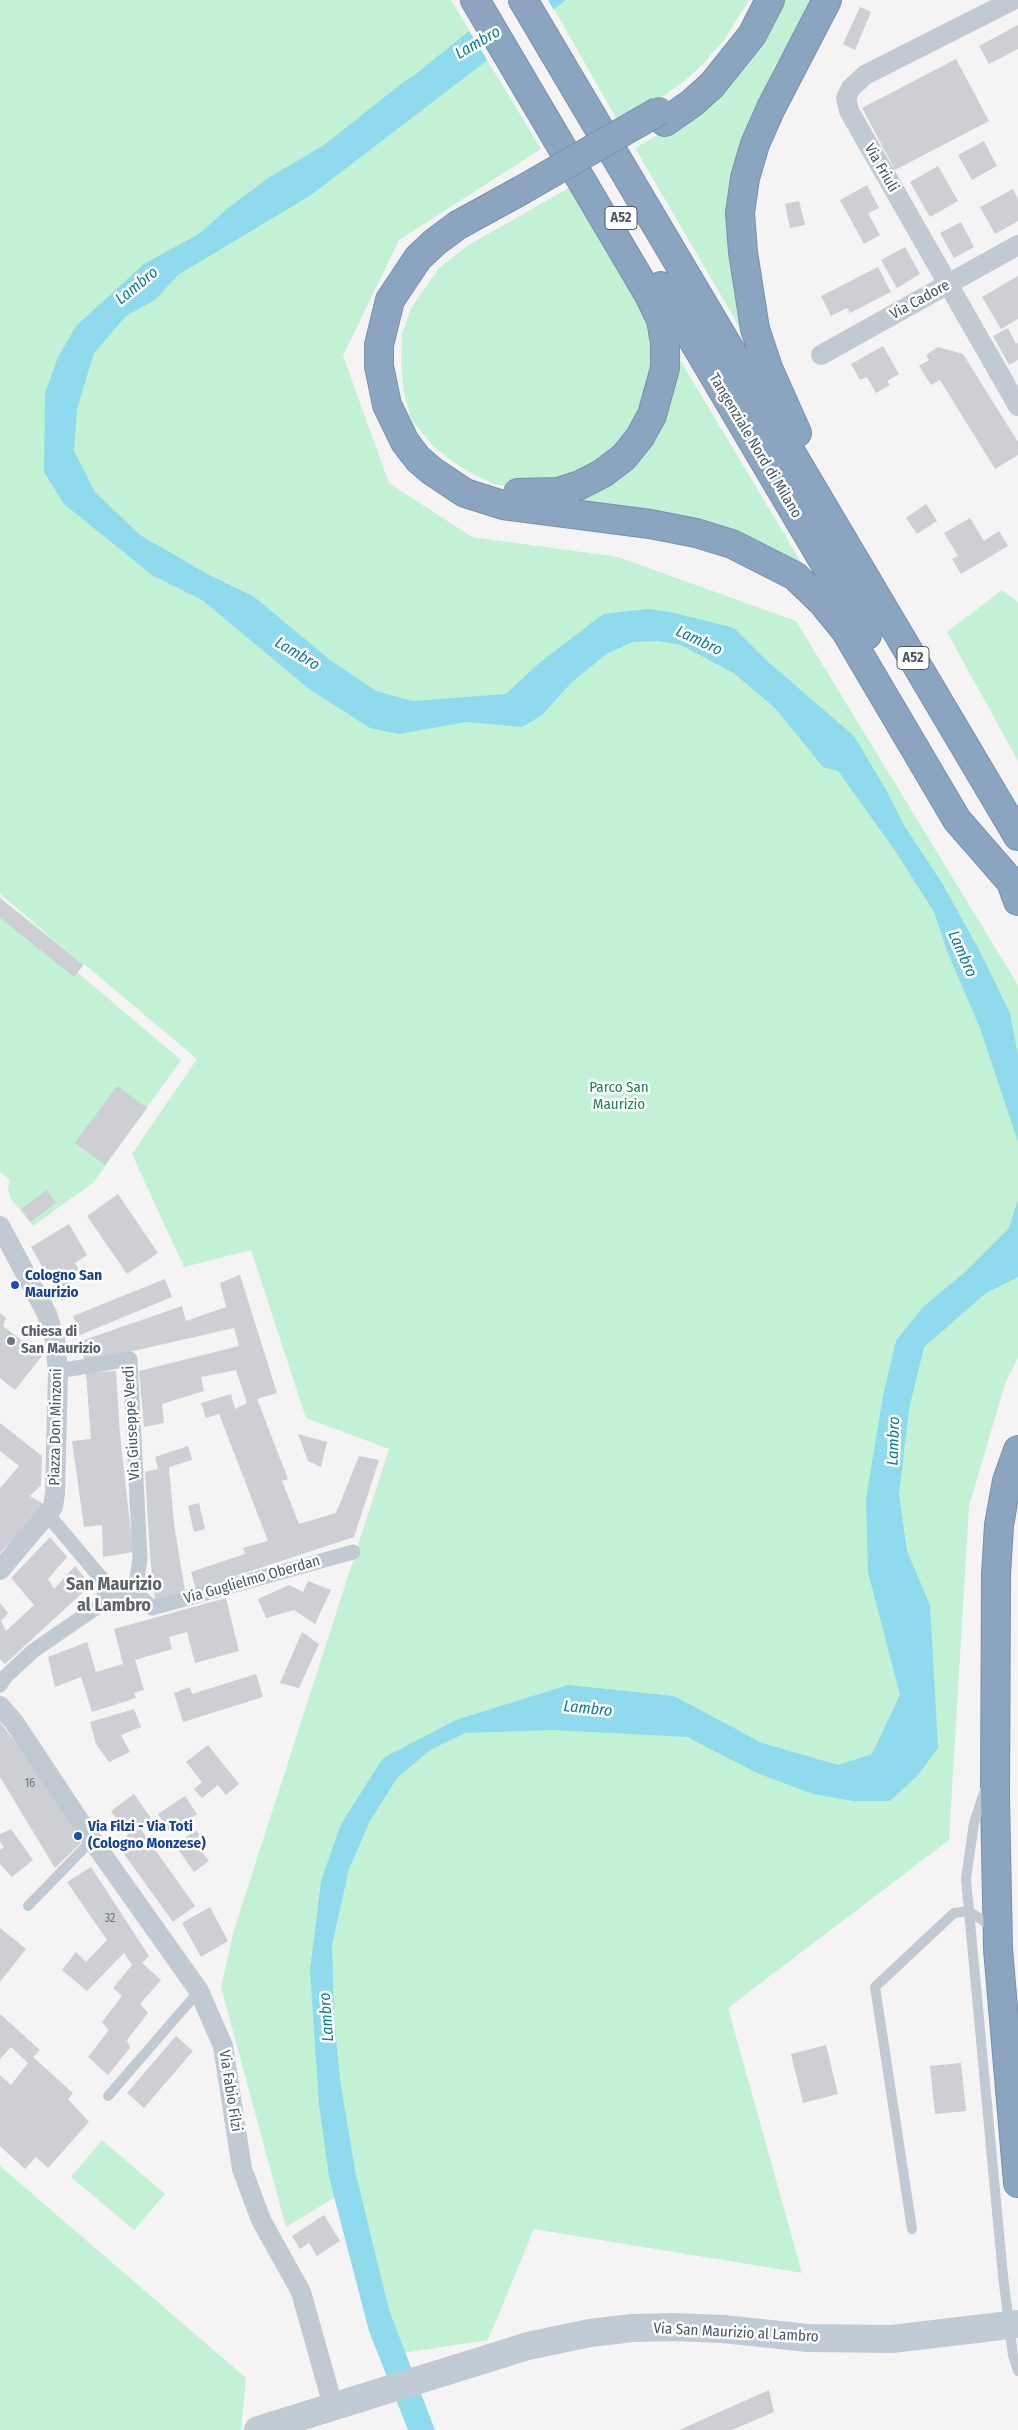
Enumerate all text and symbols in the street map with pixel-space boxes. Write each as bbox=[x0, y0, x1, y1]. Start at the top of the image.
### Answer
water label: Lambro bbox=[452, 22, 504, 64]
street label: Via Friuli bbox=[860, 141, 902, 195]
road number: A52 bbox=[605, 207, 637, 230]
water label: Lambro bbox=[112, 263, 162, 309]
street label: Via Cadore bbox=[887, 276, 953, 324]
street label: Tangenziale Nord di Milano bbox=[705, 370, 805, 522]
water label: Lambro bbox=[673, 622, 725, 660]
water label: Lambro bbox=[271, 633, 323, 675]
road number: A52 bbox=[897, 646, 929, 670]
water label: Lambro bbox=[943, 928, 981, 980]
park label: Parco San Maurizio bbox=[589, 1079, 649, 1114]
place label: Cologno San Maurizio bbox=[25, 1267, 102, 1302]
marker: Cologno San Maurizio bbox=[9, 1279, 21, 1291]
place label: Chiesa di San Maurizio bbox=[21, 1323, 101, 1358]
marker: Chiesa di San Maurizio bbox=[5, 1335, 17, 1347]
street label: Via Giuseppe Verdi bbox=[120, 1365, 144, 1481]
street label: Piazza Don Minzoni bbox=[46, 1368, 66, 1486]
water label: Lambro bbox=[884, 1416, 904, 1466]
street label: Via Guglielmo Oberdan bbox=[182, 1552, 322, 1608]
district label: San Maurizio al Lambro bbox=[66, 1574, 162, 1616]
water label: Lambro bbox=[563, 1697, 613, 1721]
house number: 16 bbox=[25, 1777, 35, 1791]
place label: Via Filzi - Via Toti (Cologno Monzese) bbox=[88, 1818, 206, 1853]
marker: Via Filzi - Via Toti (Cologno Monzese) bbox=[72, 1830, 84, 1842]
house number: 32 bbox=[105, 1912, 115, 1926]
water label: Lambro bbox=[316, 1992, 338, 2042]
street label: Via Fabio Filzi bbox=[215, 2049, 245, 2133]
street label: Via San Maurizio al Lambro bbox=[653, 2320, 819, 2346]

